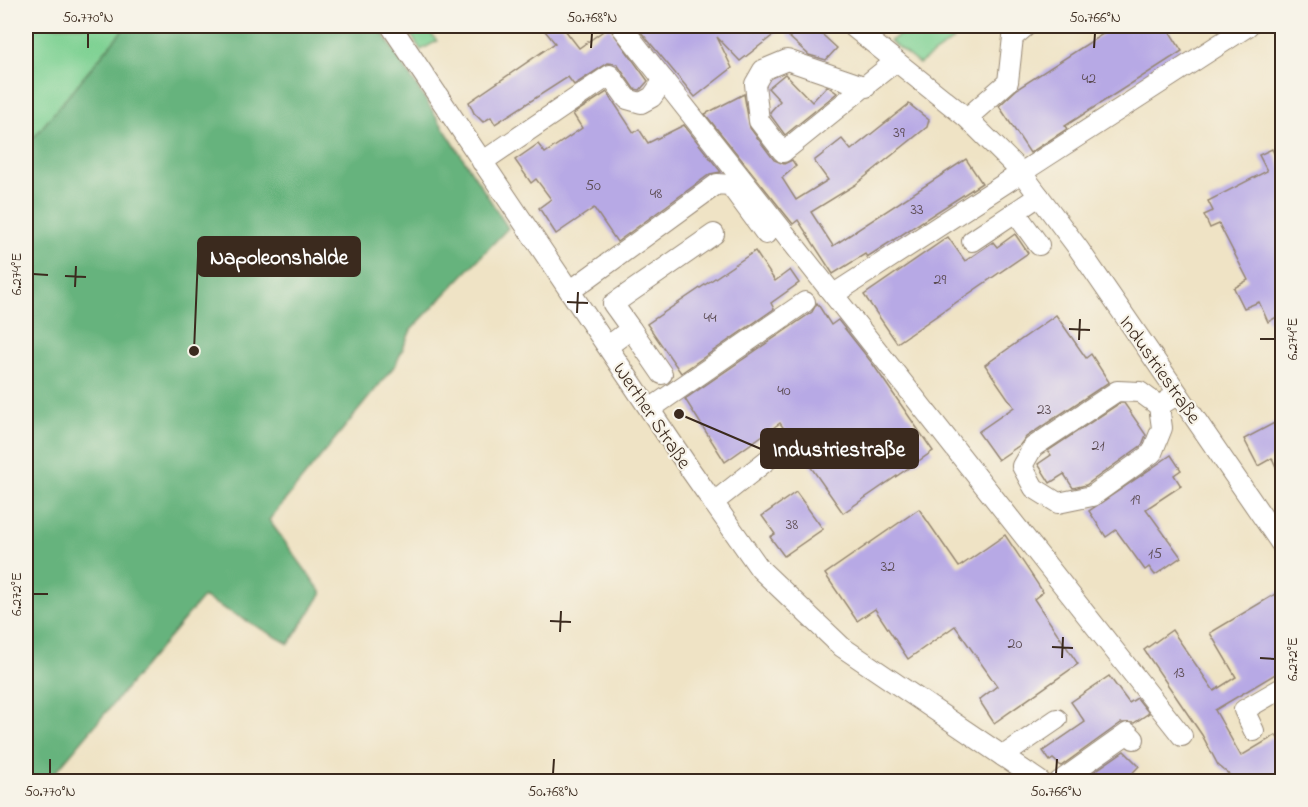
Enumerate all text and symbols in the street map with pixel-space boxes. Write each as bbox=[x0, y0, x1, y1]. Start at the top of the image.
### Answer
text: 50.770°N bbox=[62, 7, 114, 29]
text: 50.768°N bbox=[567, 7, 617, 29]
text: 50.766°N bbox=[1069, 7, 1121, 29]
house number: 42 bbox=[1082, 67, 1096, 91]
house number: 39 bbox=[893, 121, 905, 145]
house number: 50 bbox=[585, 174, 601, 198]
house number: 48 bbox=[650, 182, 662, 206]
house number: 33 bbox=[910, 198, 924, 222]
callout: Napoleonshalde bbox=[198, 237, 360, 276]
text: Napoleonshalde bbox=[210, 244, 349, 274]
text: 6.274°E bbox=[6, 253, 28, 295]
house number: 29 bbox=[934, 268, 947, 292]
house number: 44 bbox=[703, 306, 717, 330]
street label: Industriestraße bbox=[1111, 310, 1207, 430]
text: 6.274°E bbox=[1282, 318, 1304, 360]
street label: Werther Straße bbox=[605, 357, 697, 476]
house number: 40 bbox=[777, 379, 791, 403]
house number: 23 bbox=[1037, 398, 1051, 422]
callout: Industriestraße bbox=[761, 429, 918, 468]
house number: 21 bbox=[1091, 434, 1105, 458]
text: Industriestraße bbox=[773, 436, 906, 466]
house number: 19 bbox=[1130, 488, 1140, 512]
house number: 38 bbox=[786, 513, 798, 537]
house number: 15 bbox=[1148, 542, 1162, 566]
house number: 32 bbox=[881, 555, 895, 579]
text: 6.272°E bbox=[6, 572, 28, 616]
house number: 20 bbox=[1008, 632, 1023, 656]
text: 6.272°E bbox=[1282, 637, 1304, 681]
house number: 13 bbox=[1173, 661, 1185, 685]
text: 50.770°N bbox=[24, 781, 76, 803]
text: 50.768°N bbox=[528, 781, 578, 803]
text: 50.766°N bbox=[1030, 781, 1082, 803]

